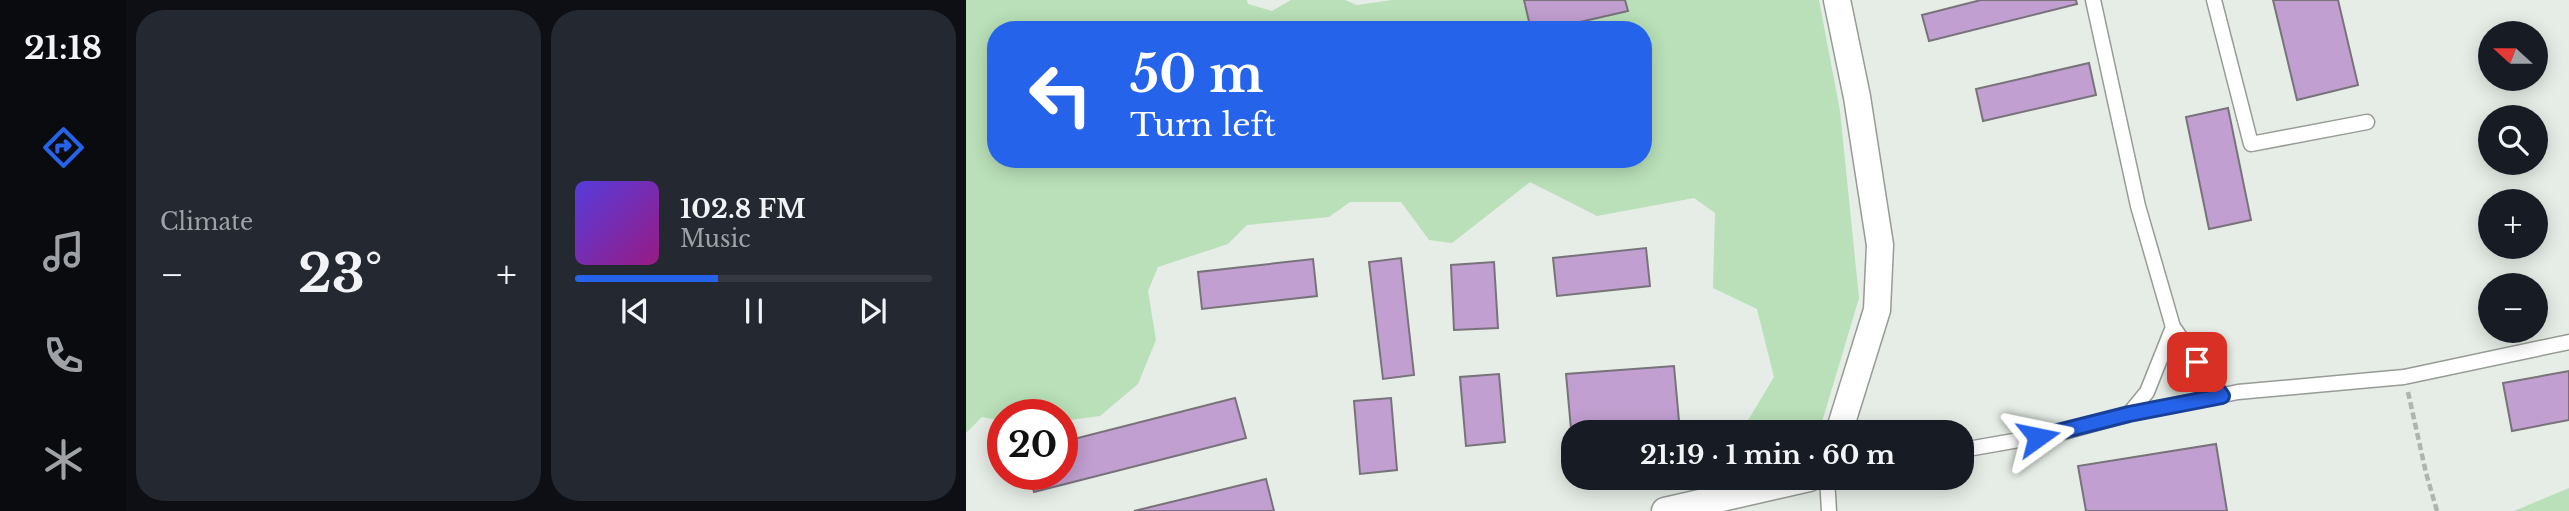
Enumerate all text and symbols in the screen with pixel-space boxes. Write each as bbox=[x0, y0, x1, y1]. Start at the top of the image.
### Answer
north arrow bbox=[2478, 21, 2548, 91]
map controls bbox=[2478, 21, 2548, 343]
text: 21:18 bbox=[24, 28, 102, 68]
text: 50 m bbox=[1130, 44, 1263, 105]
icon: left bbox=[1015, 49, 1106, 140]
text: Turn left bbox=[1130, 105, 1276, 145]
button: search bbox=[2478, 105, 2548, 175]
icon: directions bbox=[39, 123, 88, 172]
button: + bbox=[2478, 189, 2548, 259]
text: 102.8 FM bbox=[680, 193, 806, 225]
text: Climate bbox=[160, 208, 253, 236]
text: Music bbox=[680, 225, 751, 253]
icon: music bbox=[39, 227, 88, 276]
text: 23° bbox=[298, 242, 382, 306]
text: − bbox=[160, 251, 184, 298]
text: + bbox=[496, 251, 517, 298]
button: − bbox=[2478, 273, 2548, 343]
icon: previous bbox=[616, 292, 654, 330]
icon: pause bbox=[735, 292, 773, 330]
icon: next bbox=[854, 292, 892, 330]
icon: phone bbox=[39, 331, 88, 380]
pin bbox=[2167, 332, 2227, 392]
icon: arrive bbox=[2178, 343, 2216, 381]
speed limit sign: 20 bbox=[987, 399, 1078, 490]
position arrow bbox=[2001, 400, 2075, 474]
icon: climate bbox=[39, 435, 88, 484]
text: 21:19 · 1 min · 60 m bbox=[1640, 439, 1895, 471]

